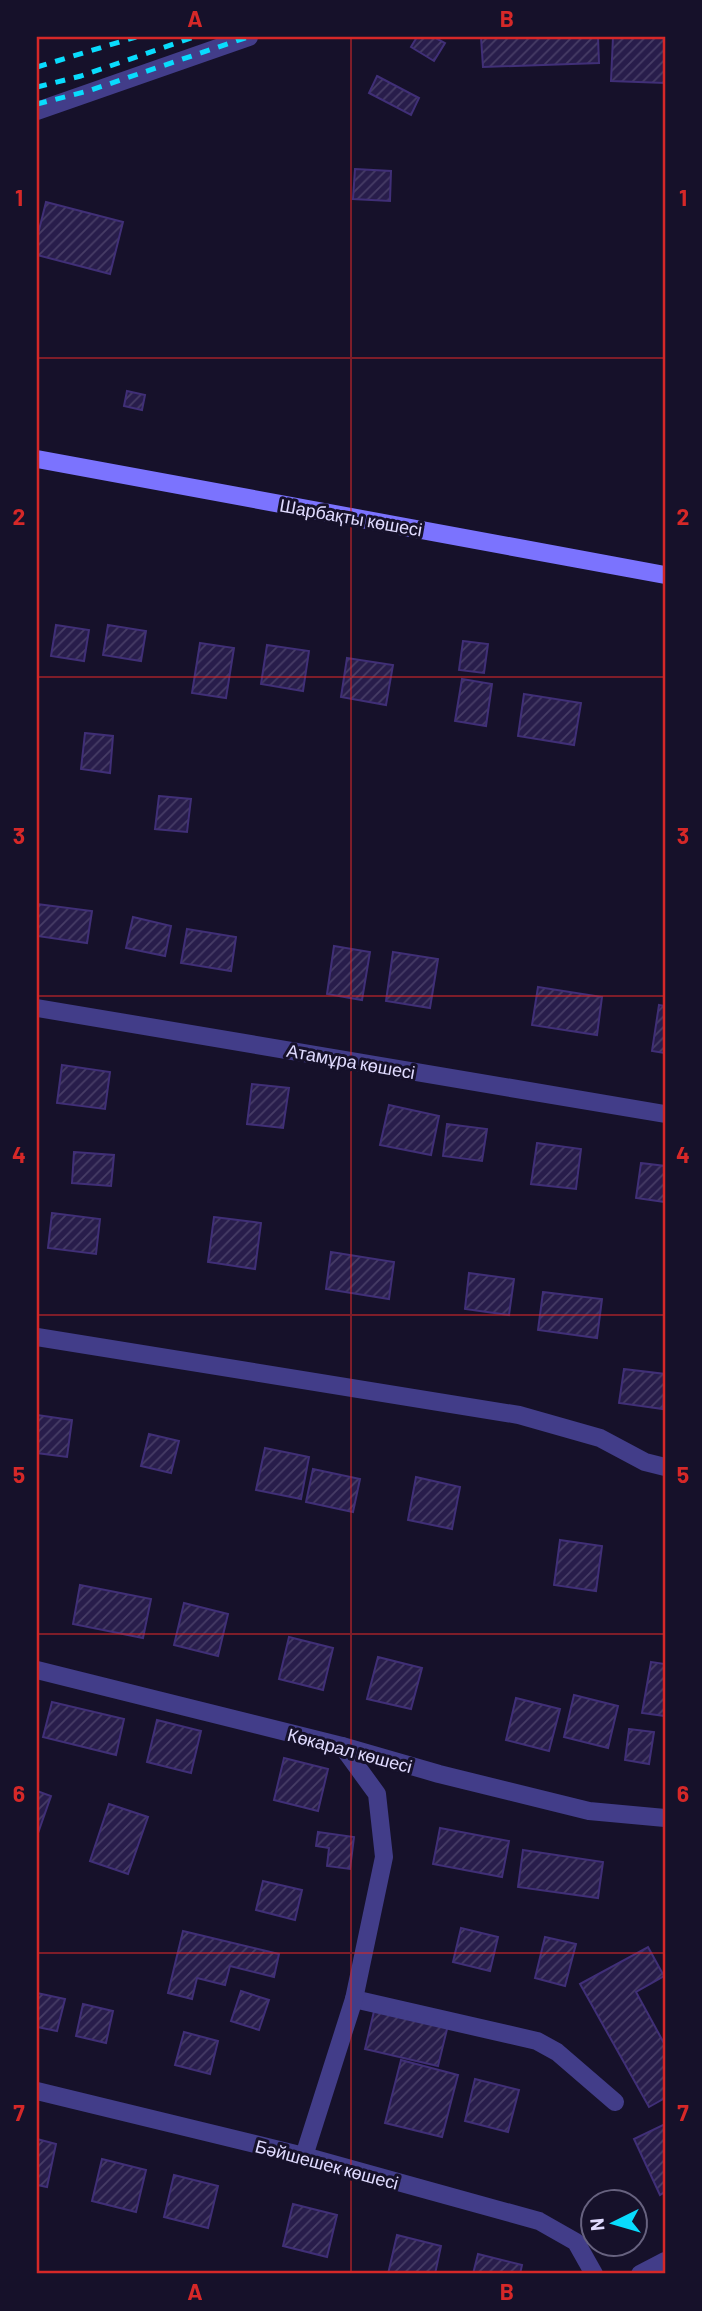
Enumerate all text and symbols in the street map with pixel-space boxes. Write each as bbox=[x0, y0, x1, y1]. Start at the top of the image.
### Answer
text: A bbox=[187, 4, 203, 32]
text: B bbox=[500, 4, 514, 32]
text: 1 bbox=[15, 183, 23, 211]
text: 1 bbox=[679, 183, 687, 211]
street label: Шарбақты көшесі bbox=[278, 494, 424, 540]
text: 2 bbox=[13, 502, 25, 530]
text: 2 bbox=[677, 502, 689, 530]
text: 3 bbox=[13, 821, 25, 849]
text: 3 bbox=[677, 821, 689, 849]
street label: Атамұра көшесі bbox=[285, 1039, 417, 1083]
text: 4 bbox=[12, 1140, 26, 1168]
text: 4 bbox=[676, 1140, 690, 1168]
text: 5 bbox=[13, 1460, 25, 1488]
text: 5 bbox=[677, 1460, 689, 1488]
street label: Көкарал көшесі bbox=[285, 1723, 415, 1777]
text: 6 bbox=[13, 1779, 25, 1807]
text: 6 bbox=[677, 1779, 689, 1807]
text: 7 bbox=[13, 2098, 25, 2126]
text: 7 bbox=[677, 2098, 689, 2126]
street label: Бәйшешек көшесі bbox=[253, 2134, 401, 2194]
north arrow bbox=[580, 2188, 650, 2258]
text: N bbox=[585, 2217, 609, 2232]
text: A bbox=[187, 2277, 203, 2305]
text: B bbox=[500, 2277, 514, 2305]

